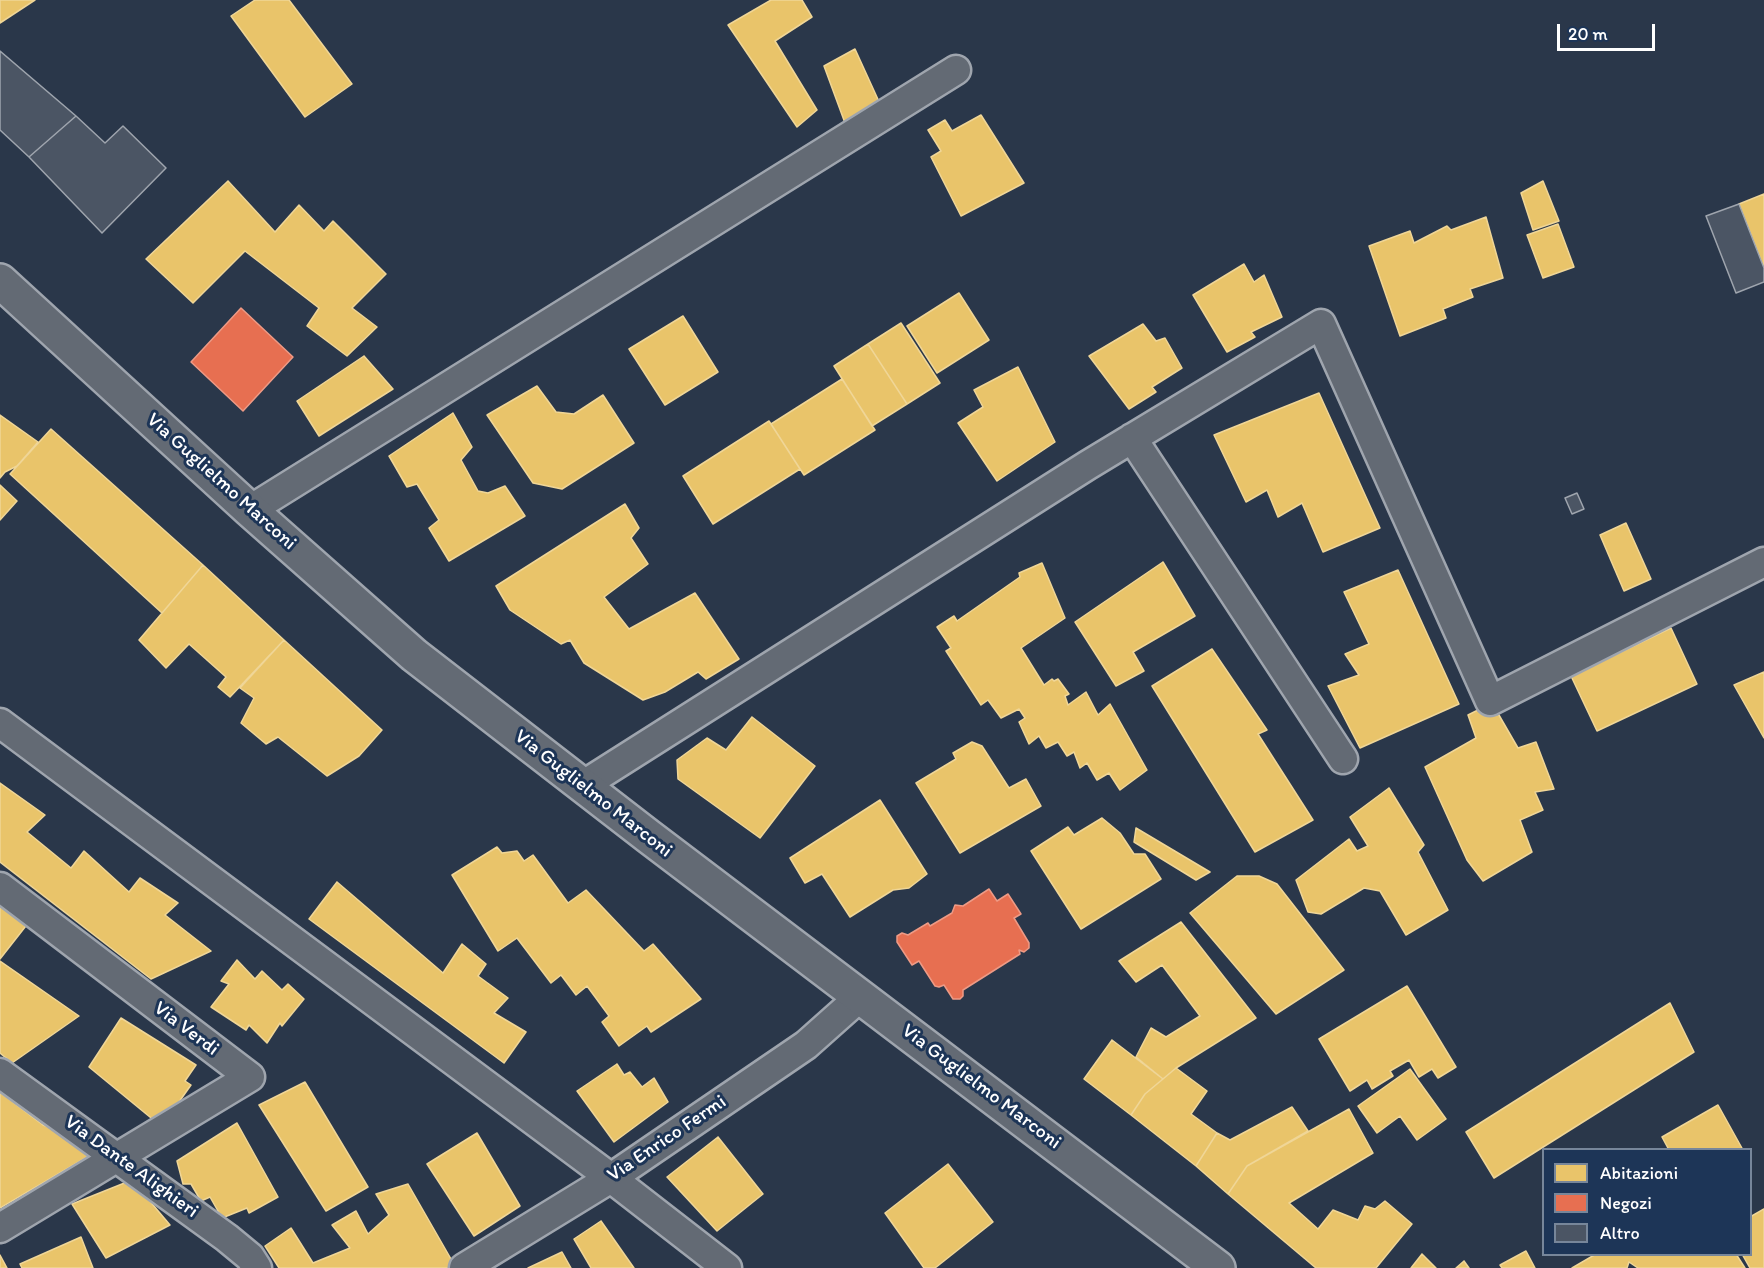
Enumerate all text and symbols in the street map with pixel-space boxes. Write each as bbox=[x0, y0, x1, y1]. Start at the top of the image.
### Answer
scale bar bbox=[1560, 12, 1658, 50]
text: 20 m bbox=[1568, 23, 1608, 45]
street label: Via Guglielmo Marconi bbox=[141, 408, 301, 556]
street label: Via Guglielmo Marconi bbox=[509, 725, 677, 863]
street label: Via Verdi bbox=[149, 997, 223, 1061]
street label: Via Guglielmo Marconi bbox=[896, 1019, 1066, 1155]
street label: Via Enrico Fermi bbox=[603, 1090, 731, 1188]
street label: Via Dante Alighieri bbox=[59, 1110, 203, 1224]
legend bbox=[1542, 1148, 1752, 1256]
text: Abitazioni bbox=[1600, 1162, 1678, 1184]
text: Negozi bbox=[1600, 1192, 1652, 1214]
text: Altro bbox=[1600, 1222, 1640, 1244]

